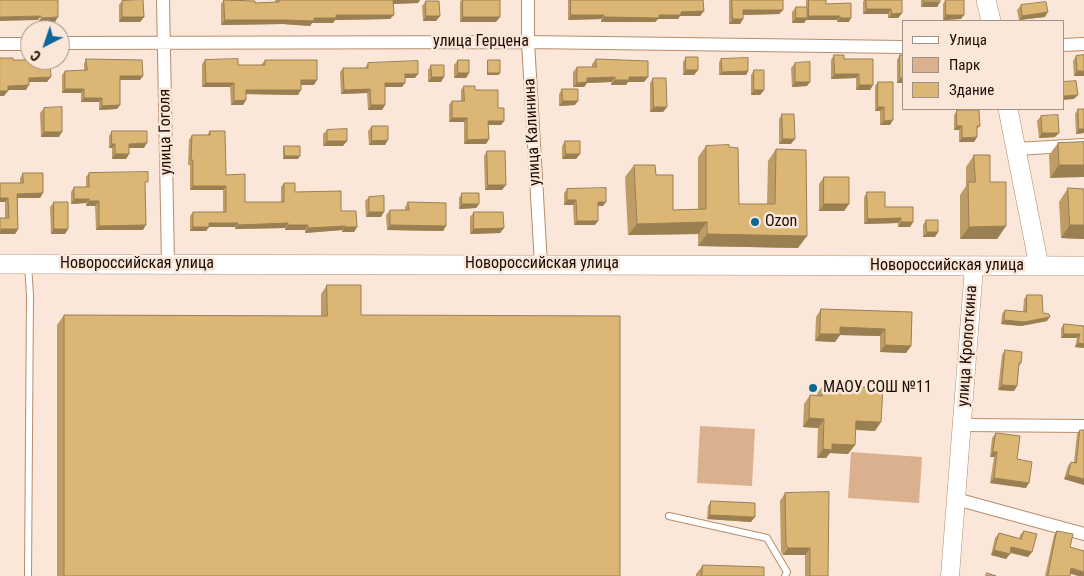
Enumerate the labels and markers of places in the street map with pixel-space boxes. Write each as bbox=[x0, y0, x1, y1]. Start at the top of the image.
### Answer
place label: Ozon bbox=[765, 212, 797, 232]
marker: Ozon bbox=[749, 216, 761, 228]
place label: МАОУ СОШ №11 bbox=[823, 378, 932, 398]
marker: МАОУ СОШ №11 bbox=[807, 382, 819, 394]

